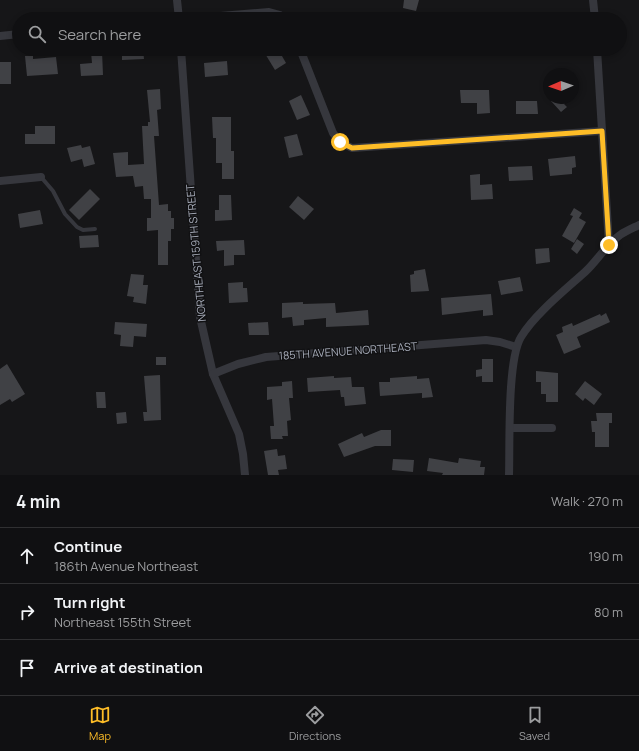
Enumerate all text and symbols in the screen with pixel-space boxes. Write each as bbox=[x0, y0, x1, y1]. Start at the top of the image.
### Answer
search box bbox=[12, 12, 627, 56]
icon: search bbox=[26, 23, 48, 45]
text: Search here bbox=[58, 24, 141, 45]
north arrow bbox=[543, 68, 579, 104]
route start bbox=[331, 133, 349, 151]
street label: NORTHEAST 159TH STREET bbox=[182, 183, 209, 322]
route end bbox=[600, 236, 618, 254]
street label: 185TH AVENUE NORTHEAST bbox=[278, 338, 418, 363]
text: 4 min bbox=[16, 490, 60, 513]
text: Walk · 270 m bbox=[551, 492, 623, 510]
text: Continue bbox=[54, 536, 122, 557]
icon: ahead bbox=[16, 545, 38, 567]
text: 190 m bbox=[588, 547, 623, 565]
text: 186th Avenue Northeast bbox=[54, 557, 198, 575]
text: Turn right bbox=[54, 592, 125, 613]
icon: right bbox=[16, 601, 38, 623]
text: 80 m bbox=[594, 603, 623, 621]
text: Northeast 155th Street bbox=[54, 613, 191, 631]
icon: arrive bbox=[16, 657, 38, 679]
text: Arrive at destination bbox=[54, 657, 203, 678]
tab: Map bbox=[89, 704, 111, 743]
tab: Directions bbox=[289, 704, 341, 743]
tab: Saved bbox=[519, 704, 550, 743]

